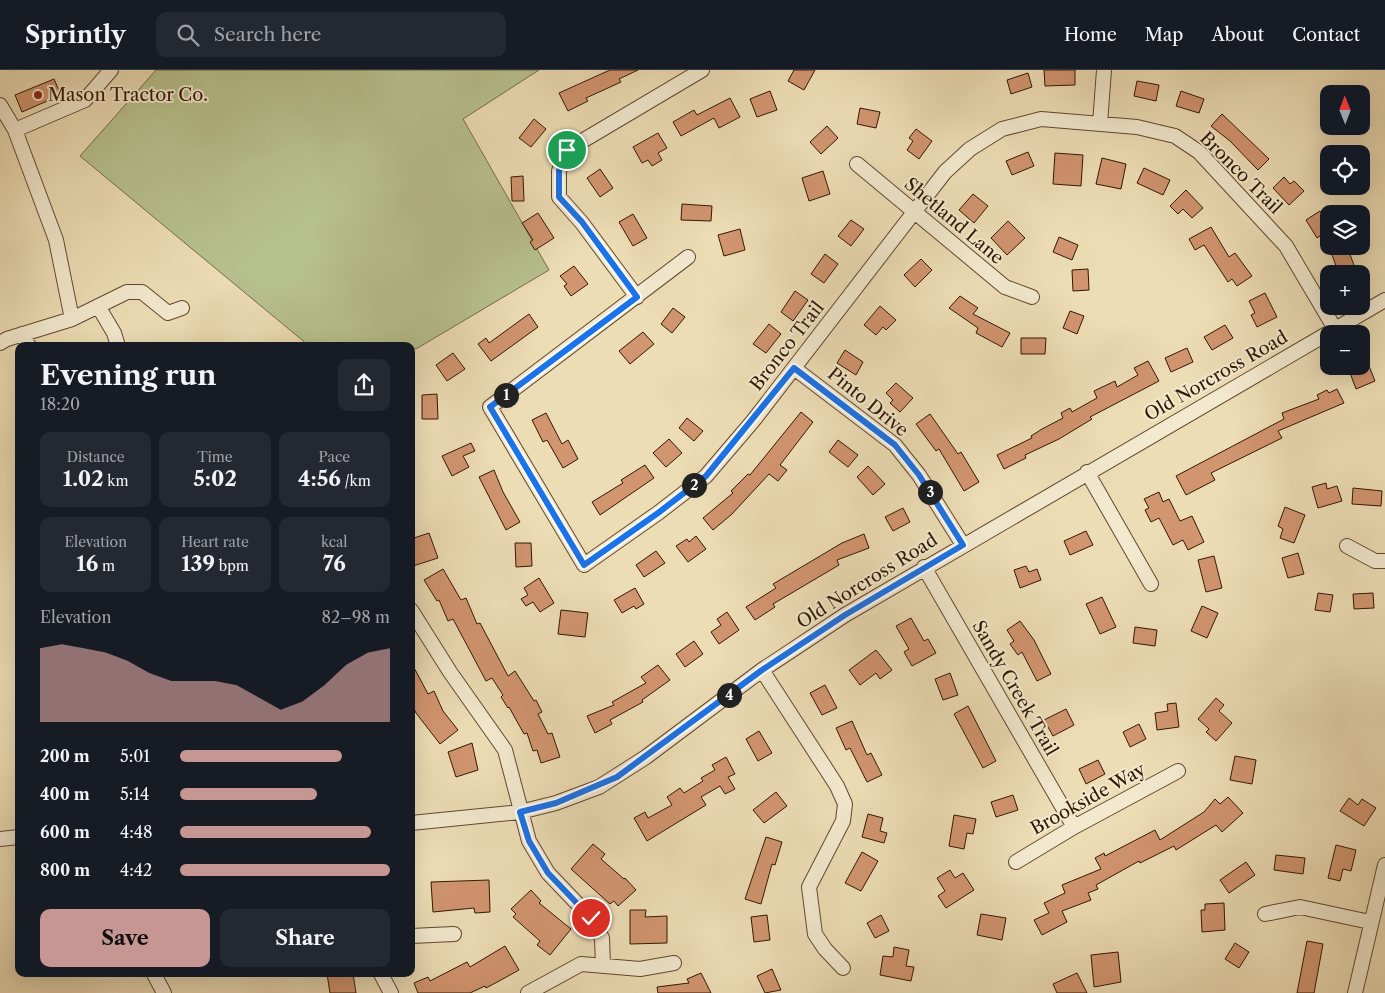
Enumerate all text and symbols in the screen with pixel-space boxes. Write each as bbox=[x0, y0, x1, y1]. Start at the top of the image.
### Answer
search box bbox=[156, 12, 506, 57]
text: Sprintly bbox=[25, 20, 126, 49]
icon: search bbox=[174, 21, 202, 49]
text: Search here bbox=[214, 23, 321, 46]
text: Home bbox=[1064, 24, 1117, 46]
text: Map bbox=[1145, 24, 1183, 46]
text: About bbox=[1211, 24, 1264, 46]
text: Contact bbox=[1292, 24, 1360, 46]
place label: Mason Tractor Co. bbox=[48, 84, 208, 106]
north arrow bbox=[1320, 85, 1370, 135]
map controls bbox=[1320, 85, 1370, 375]
marker: Mason Tractor Co. bbox=[32, 89, 44, 101]
street label: Bronco Trail bbox=[1195, 127, 1287, 219]
pin bbox=[546, 129, 588, 171]
icon: arrive bbox=[553, 136, 581, 164]
button: locate bbox=[1320, 145, 1370, 195]
street label: Shetland Lane bbox=[900, 173, 1008, 269]
button: layers bbox=[1320, 205, 1370, 255]
button: + bbox=[1320, 265, 1370, 315]
street label: Bronco Trail bbox=[745, 297, 829, 395]
button: − bbox=[1320, 325, 1370, 375]
street label: Old Norcross Road bbox=[1141, 326, 1291, 426]
text: Evening run bbox=[40, 358, 216, 392]
button: share bbox=[338, 359, 390, 411]
street label: Pinto Drive bbox=[823, 363, 913, 441]
pin: 1 bbox=[494, 382, 518, 408]
text: 1 bbox=[503, 386, 510, 404]
text: 18:20 bbox=[40, 394, 80, 414]
text: Distance bbox=[67, 448, 125, 466]
text: Time bbox=[197, 448, 233, 466]
text: Pace bbox=[319, 448, 350, 466]
text: 1.02 bbox=[63, 466, 104, 491]
text: 5:02 bbox=[193, 466, 237, 491]
text: 4:56 bbox=[298, 466, 341, 491]
text: km bbox=[104, 472, 128, 490]
text: /km bbox=[341, 472, 371, 490]
pin: 2 bbox=[682, 472, 706, 498]
text: 2 bbox=[690, 476, 699, 494]
pin: 3 bbox=[918, 480, 942, 504]
text: 3 bbox=[927, 483, 934, 501]
street label: Old Norcross Road bbox=[793, 529, 941, 633]
text: Elevation bbox=[64, 533, 127, 551]
text: Heart rate bbox=[181, 533, 249, 551]
text: kcal bbox=[321, 533, 348, 551]
text: 16 bbox=[76, 551, 98, 576]
text: 139 bbox=[181, 551, 215, 576]
text: 76 bbox=[323, 551, 346, 576]
text: m bbox=[98, 557, 115, 575]
text: bpm bbox=[215, 557, 249, 575]
text: Elevation bbox=[40, 607, 111, 627]
text: 82–98 m bbox=[321, 607, 390, 627]
street label: Sandy Creek Trail bbox=[967, 616, 1063, 760]
pin: 4 bbox=[716, 682, 742, 708]
text: 4 bbox=[725, 686, 734, 704]
text: 200 m bbox=[40, 746, 90, 766]
text: 5:01 bbox=[120, 746, 150, 766]
street label: Brookside Way bbox=[1027, 758, 1150, 840]
text: 400 m bbox=[40, 784, 90, 804]
text: 5:14 bbox=[120, 784, 149, 804]
text: 600 m bbox=[40, 822, 90, 842]
text: 4:48 bbox=[120, 822, 152, 842]
text: 800 m bbox=[40, 860, 90, 880]
text: 4:42 bbox=[120, 860, 152, 880]
pin bbox=[570, 897, 612, 939]
icon: check bbox=[577, 904, 605, 932]
button: Save bbox=[40, 909, 210, 967]
button: Share bbox=[220, 909, 390, 967]

